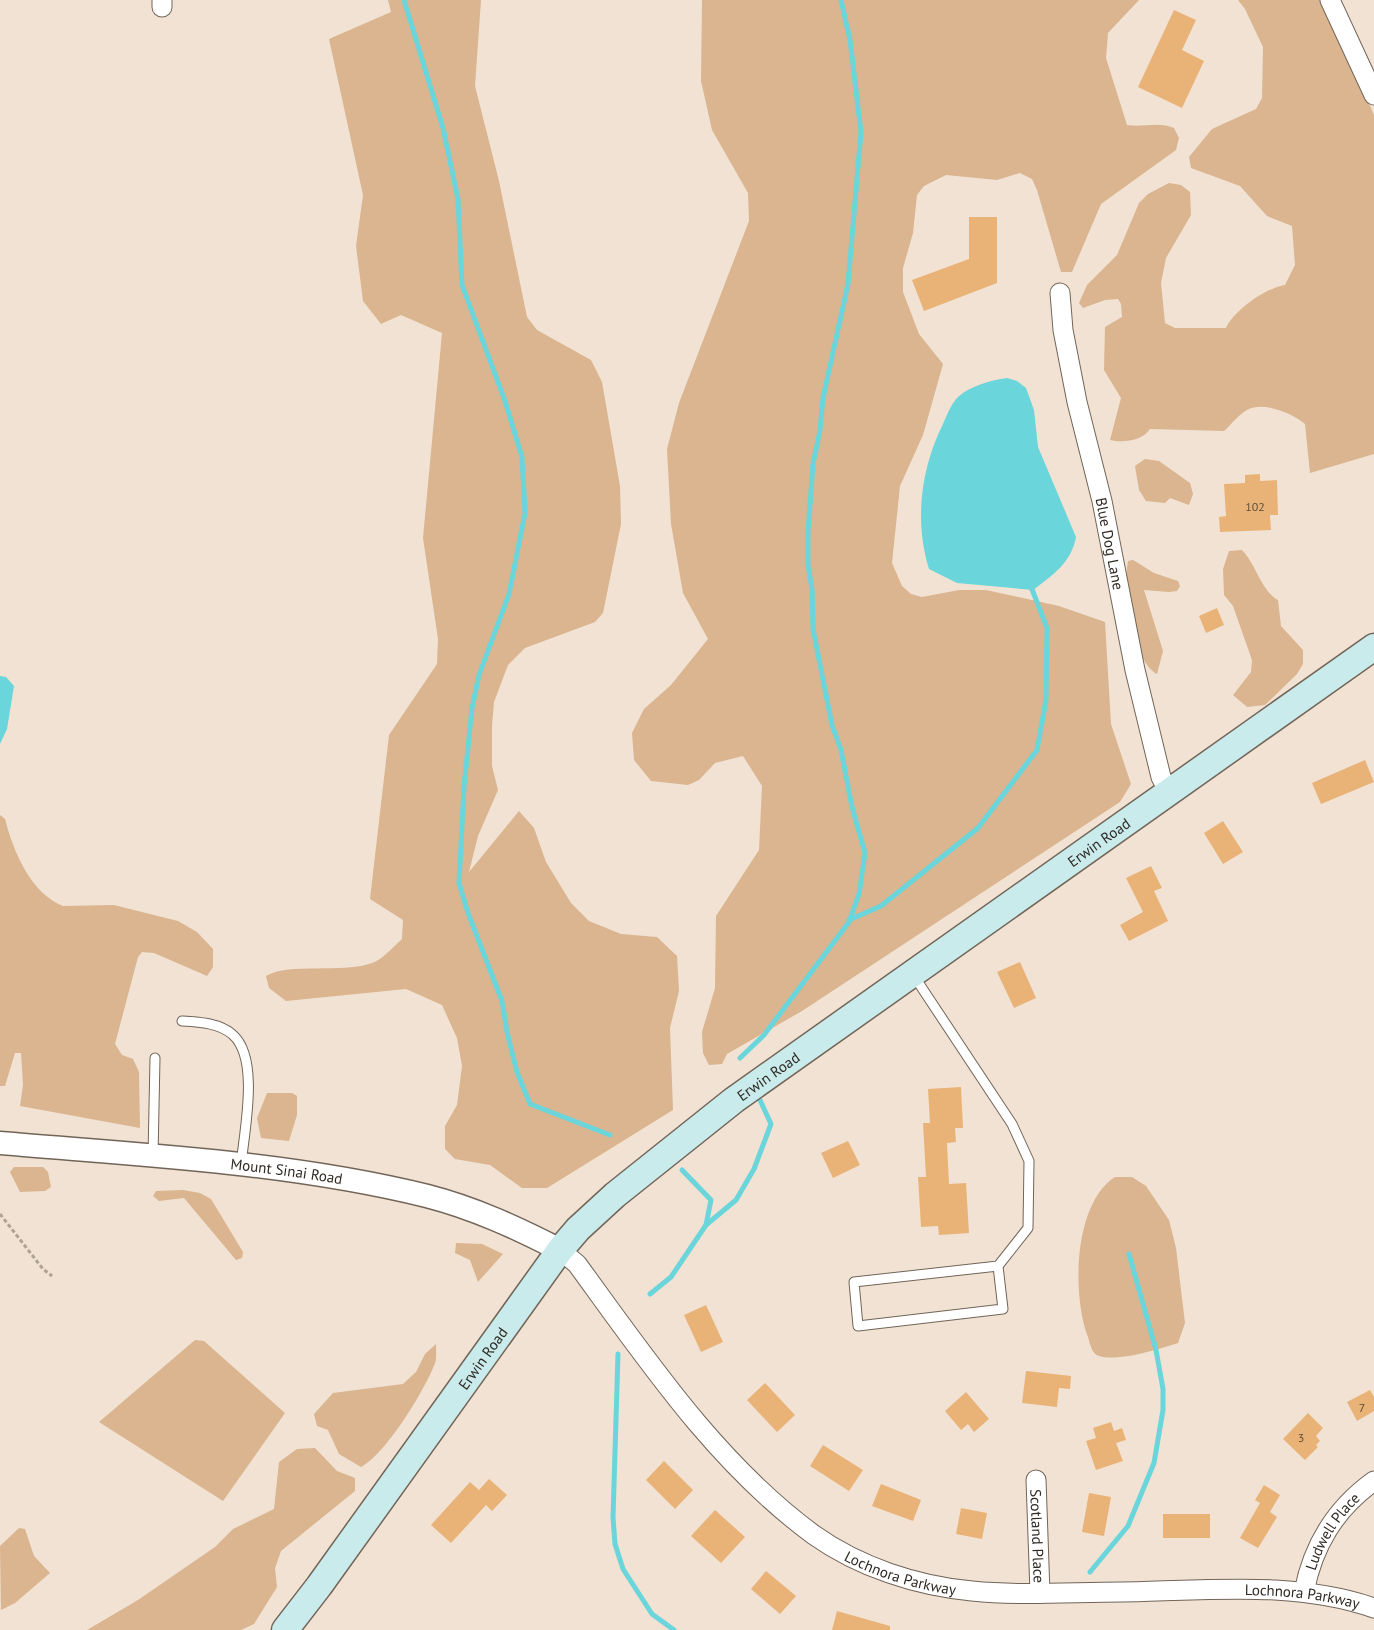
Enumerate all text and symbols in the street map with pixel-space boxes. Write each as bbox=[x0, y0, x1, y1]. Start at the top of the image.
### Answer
street label: Blue Dog Lane bbox=[1092, 496, 1129, 591]
house number: 102 bbox=[1245, 499, 1265, 514]
street label: Erwin Road bbox=[1064, 813, 1134, 871]
street label: Erwin Road bbox=[733, 1047, 803, 1105]
street label: Mount Sinai Road bbox=[230, 1154, 344, 1188]
street label: Erwin Road bbox=[454, 1323, 511, 1393]
house number: 7 bbox=[1359, 1400, 1365, 1415]
house number: 3 bbox=[1298, 1430, 1304, 1445]
street label: Ludwell Place bbox=[1301, 1488, 1363, 1572]
street label: Scotland Place bbox=[1027, 1489, 1049, 1583]
street label: Lochnora Parkway bbox=[842, 1546, 957, 1599]
street label: Lochnora Parkway bbox=[1245, 1580, 1362, 1613]

